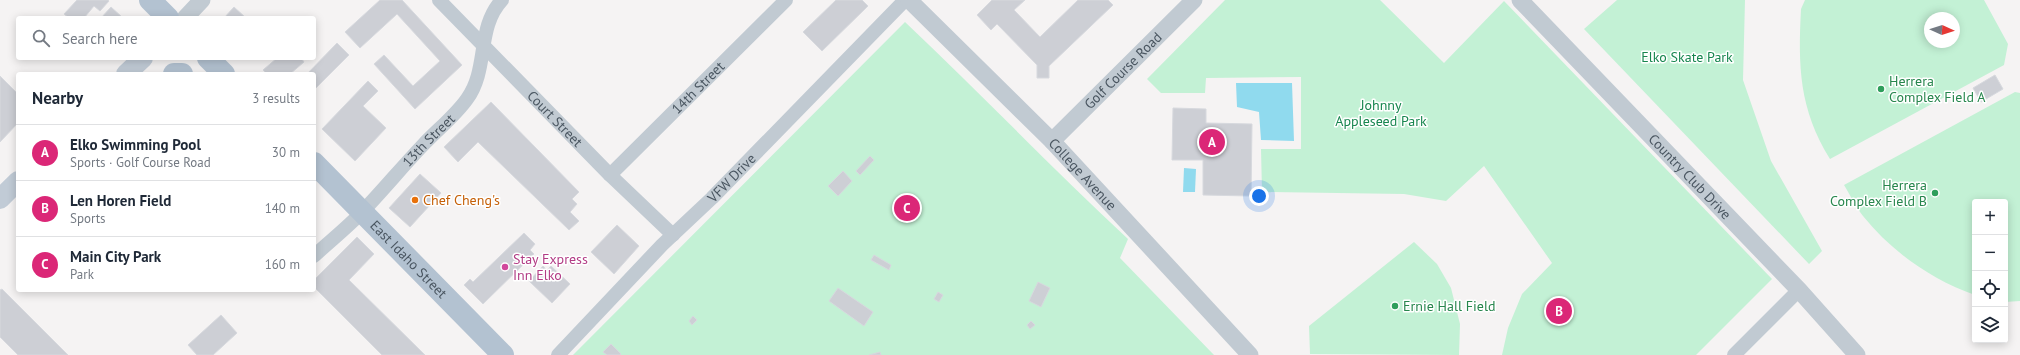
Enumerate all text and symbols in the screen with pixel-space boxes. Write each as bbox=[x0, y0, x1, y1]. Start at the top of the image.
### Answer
north arrow bbox=[1924, 12, 1960, 48]
search box bbox=[16, 16, 316, 60]
icon: search bbox=[30, 27, 52, 49]
street label: Golf Course Road bbox=[1080, 28, 1166, 113]
text: Search here bbox=[62, 29, 138, 48]
park label: Elko Skate Park bbox=[1641, 48, 1733, 66]
street label: 14th Street bbox=[668, 57, 728, 118]
place label: Herrera Complex Field A bbox=[1889, 72, 1986, 106]
marker: Herrera Complex Field A bbox=[1876, 84, 1886, 94]
text: Nearby bbox=[32, 87, 83, 109]
street label: Court Street bbox=[523, 87, 587, 151]
text: 3 results bbox=[252, 90, 300, 107]
park label: Johnny Appleseed Park bbox=[1335, 96, 1427, 130]
street label: 13th Street bbox=[398, 110, 459, 171]
pin: A bbox=[1199, 127, 1225, 157]
street label: Country Club Drive bbox=[1645, 130, 1735, 223]
street label: College Avenue bbox=[1045, 134, 1121, 214]
text: Elko Swimming Pool bbox=[70, 135, 201, 154]
text: A bbox=[41, 144, 49, 161]
text: 30 m bbox=[272, 144, 300, 161]
street label: VFW Drive bbox=[703, 150, 759, 207]
text: Sports · Golf Course Road bbox=[70, 154, 211, 171]
place label: Herrera Complex Field B bbox=[1830, 176, 1927, 210]
your location bbox=[1249, 186, 1269, 206]
marker: Herrera Complex Field B bbox=[1930, 188, 1940, 198]
text: Len Horen Field bbox=[70, 191, 171, 210]
place label: Chef Cheng's bbox=[423, 191, 500, 209]
pin: C bbox=[894, 193, 920, 223]
marker: Chef Cheng's bbox=[410, 195, 420, 205]
map controls bbox=[1972, 199, 2008, 343]
button: + bbox=[1972, 199, 2008, 235]
text: B bbox=[41, 200, 49, 217]
text: 140 m bbox=[265, 200, 300, 217]
text: Sports bbox=[70, 210, 106, 227]
street label: East Idaho Street bbox=[366, 216, 451, 302]
button: − bbox=[1972, 235, 2008, 271]
text: Main City Park bbox=[70, 247, 161, 266]
place label: Stay Express Inn Elko bbox=[513, 250, 588, 284]
text: C bbox=[41, 256, 49, 273]
text: 160 m bbox=[265, 256, 300, 273]
marker: Stay Express Inn Elko bbox=[500, 262, 510, 272]
text: Park bbox=[70, 266, 94, 283]
button: locate bbox=[1972, 271, 2008, 307]
pin: B bbox=[1546, 296, 1572, 326]
place label: Ernie Hall Field bbox=[1403, 297, 1496, 315]
marker: Ernie Hall Field bbox=[1390, 301, 1400, 311]
button: layers bbox=[1972, 307, 2008, 343]

